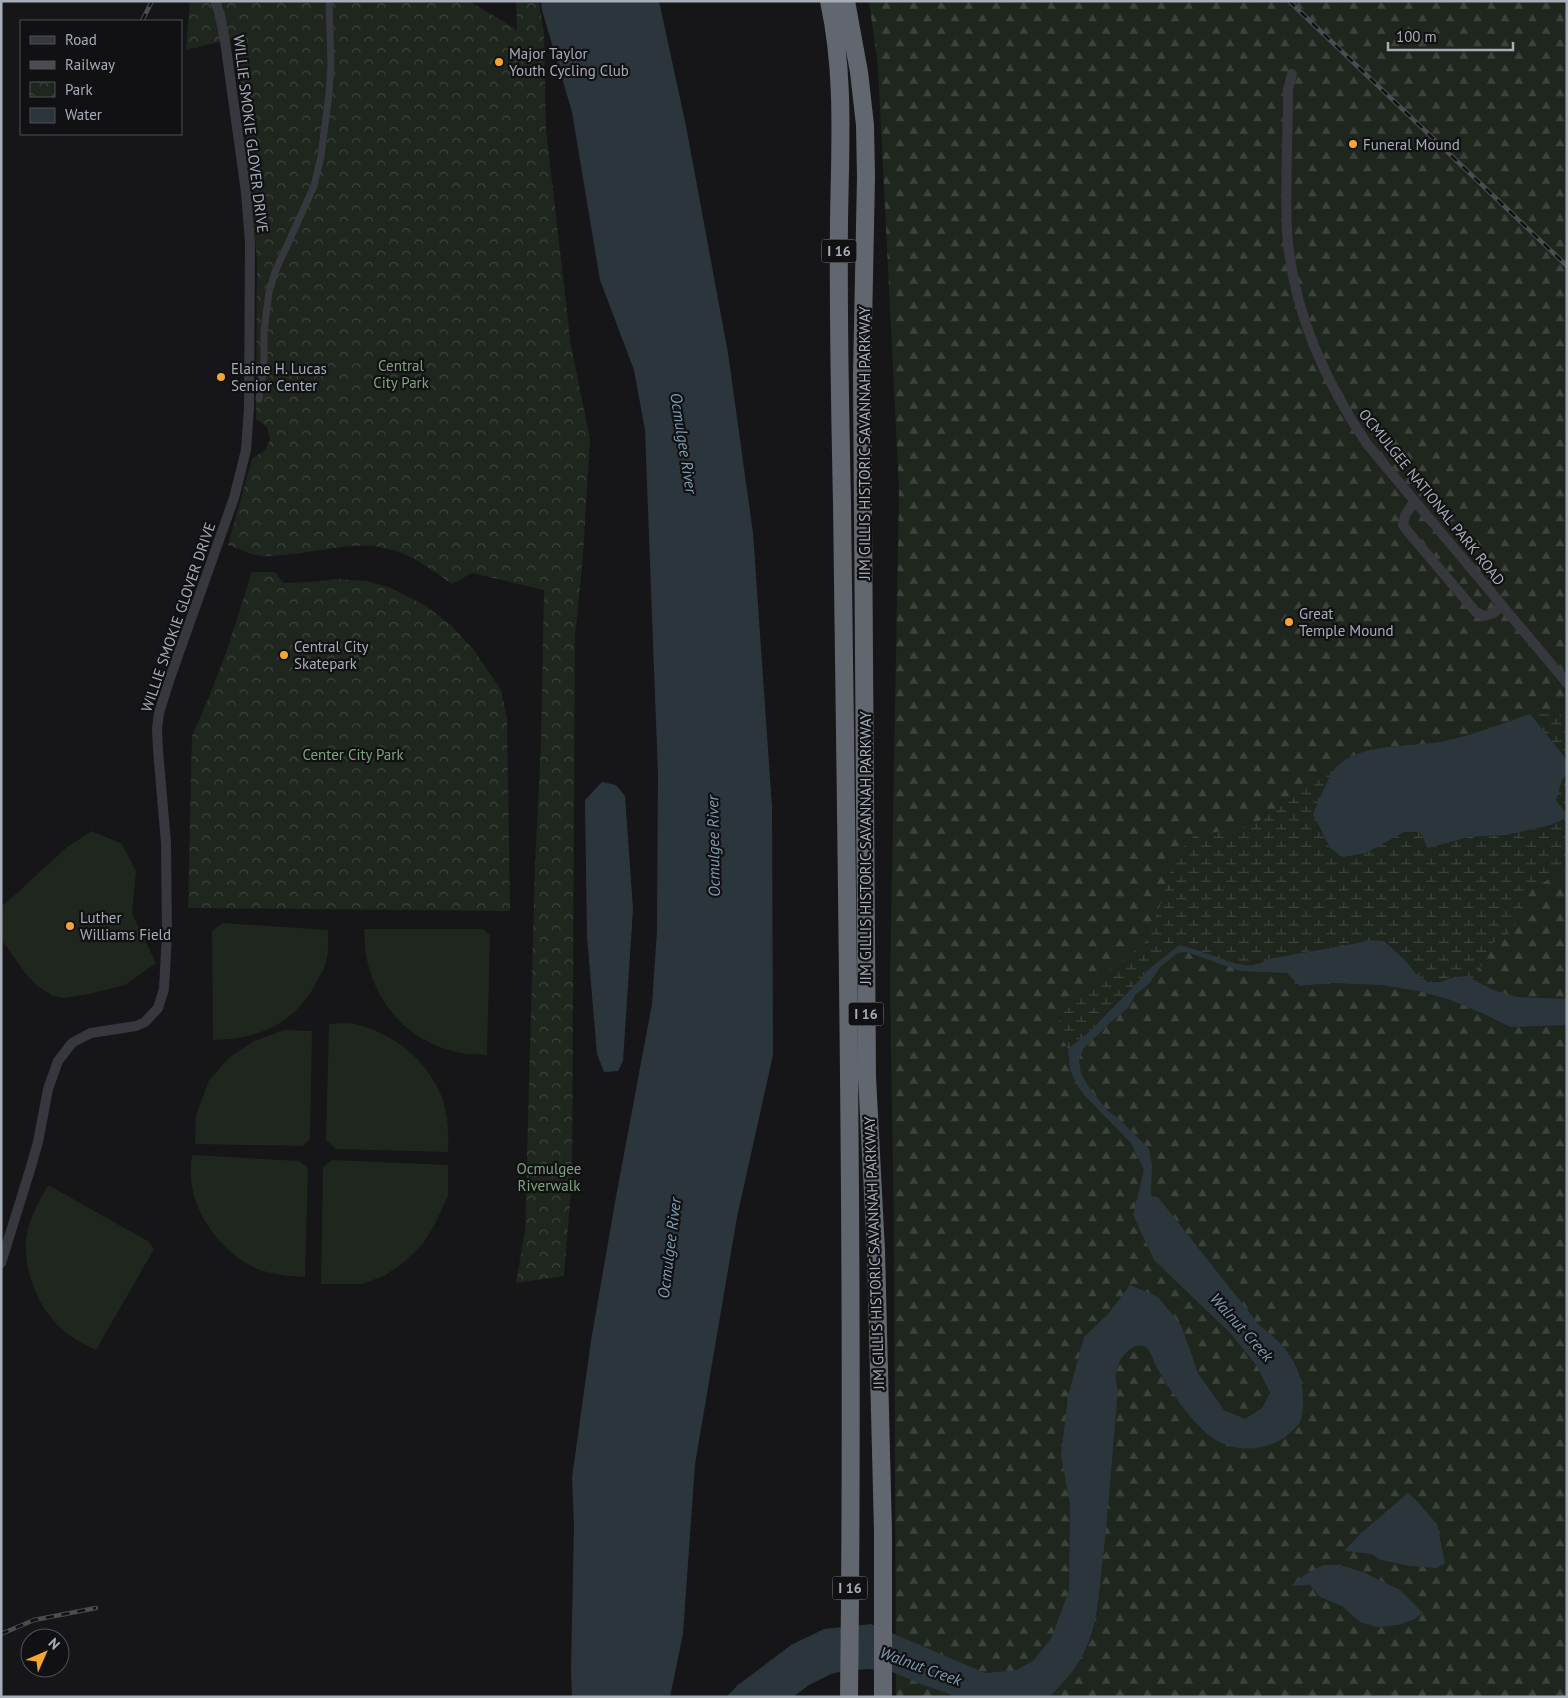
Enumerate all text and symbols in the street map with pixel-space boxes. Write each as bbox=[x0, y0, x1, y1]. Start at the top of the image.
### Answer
legend bbox=[20, 20, 182, 135]
scale bar bbox=[1388, 20, 1513, 52]
text: 100 m bbox=[1396, 27, 1437, 46]
text: Road bbox=[65, 30, 97, 49]
street label: WILLIE SMOKIE GLOVER DRIVE bbox=[229, 34, 273, 234]
place label: Major Taylor Youth Cycling Club bbox=[509, 44, 629, 80]
text: Railway bbox=[65, 55, 115, 74]
marker: Major Taylor Youth Cycling Club bbox=[493, 56, 505, 68]
text: Park bbox=[65, 80, 93, 99]
text: Water bbox=[65, 105, 102, 124]
place label: Funeral Mound bbox=[1363, 135, 1460, 154]
marker: Funeral Mound bbox=[1347, 138, 1359, 150]
road number: I 16 bbox=[822, 240, 856, 262]
street label: JIM GILLIS HISTORIC SAVANNAH PARKWAY bbox=[855, 306, 874, 581]
park label: Central City Park bbox=[373, 356, 430, 392]
place label: Elaine H. Lucas Senior Center bbox=[231, 359, 327, 395]
marker: Elaine H. Lucas Senior Center bbox=[215, 371, 227, 383]
water label: Ocmulgee River bbox=[666, 391, 702, 496]
street label: OCMULGEE NATIONAL PARK ROAD bbox=[1355, 405, 1509, 589]
street label: WILLIE SMOKIE GLOVER DRIVE bbox=[137, 520, 219, 714]
place label: Great Temple Mound bbox=[1299, 604, 1394, 640]
marker: Great Temple Mound bbox=[1283, 616, 1295, 628]
place label: Central City Skatepark bbox=[294, 637, 369, 673]
marker: Central City Skatepark bbox=[278, 649, 290, 661]
street label: JIM GILLIS HISTORIC SAVANNAH PARKWAY bbox=[856, 711, 875, 986]
park label: Center City Park bbox=[302, 745, 404, 764]
water label: Ocmulgee River bbox=[702, 793, 724, 897]
place label: Luther Williams Field bbox=[80, 908, 171, 944]
marker: Luther Williams Field bbox=[64, 920, 76, 932]
road number: I 16 bbox=[848, 1002, 884, 1026]
street label: JIM GILLIS HISTORIC SAVANNAH PARKWAY bbox=[860, 1115, 888, 1391]
park label: Ocmulgee Riverwalk bbox=[517, 1159, 581, 1195]
water label: Ocmulgee River bbox=[653, 1195, 685, 1300]
water label: Walnut Creek bbox=[1206, 1289, 1279, 1366]
road number: I 16 bbox=[832, 1576, 868, 1600]
north arrow bbox=[20, 1628, 70, 1678]
text: N bbox=[45, 1634, 64, 1653]
water label: Walnut Creek bbox=[877, 1642, 965, 1690]

